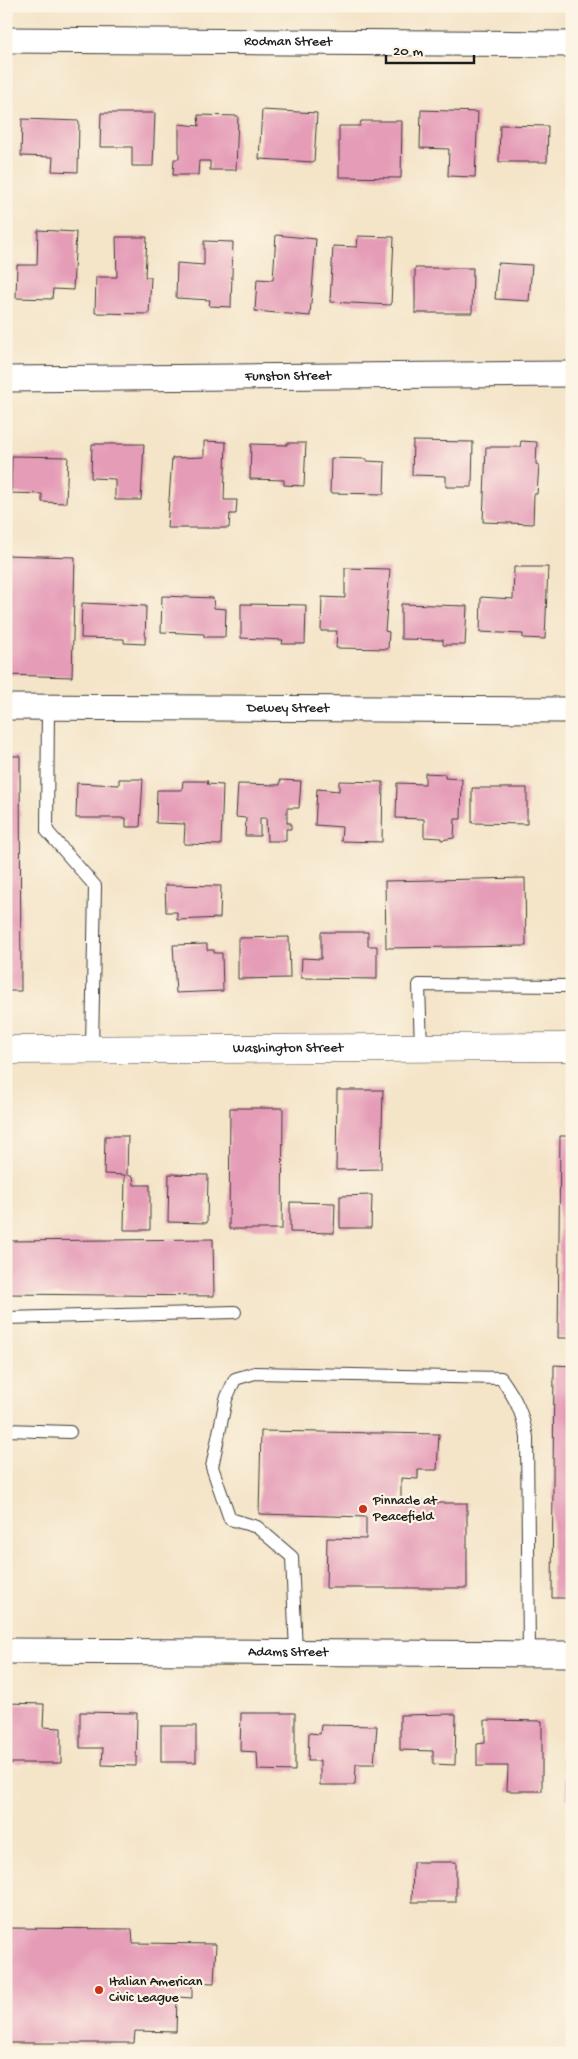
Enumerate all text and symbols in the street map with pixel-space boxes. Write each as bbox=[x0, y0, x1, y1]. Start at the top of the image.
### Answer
scale bar bbox=[386, 32, 473, 64]
street label: Rodman Street bbox=[244, 33, 333, 51]
text: 20 m bbox=[393, 43, 423, 61]
street label: Funston Street bbox=[244, 368, 332, 385]
street label: Dewey Street bbox=[246, 700, 330, 717]
street label: Washington Street bbox=[233, 1040, 345, 1057]
place label: Pinnacle at Peacefield bbox=[372, 1493, 438, 1526]
marker: Pinnacle at Peacefield bbox=[357, 1503, 369, 1515]
street label: Adams Street bbox=[248, 1644, 329, 1661]
place label: Italian American Civic League bbox=[109, 1974, 203, 2007]
marker: Italian American Civic League bbox=[93, 1984, 105, 1996]

